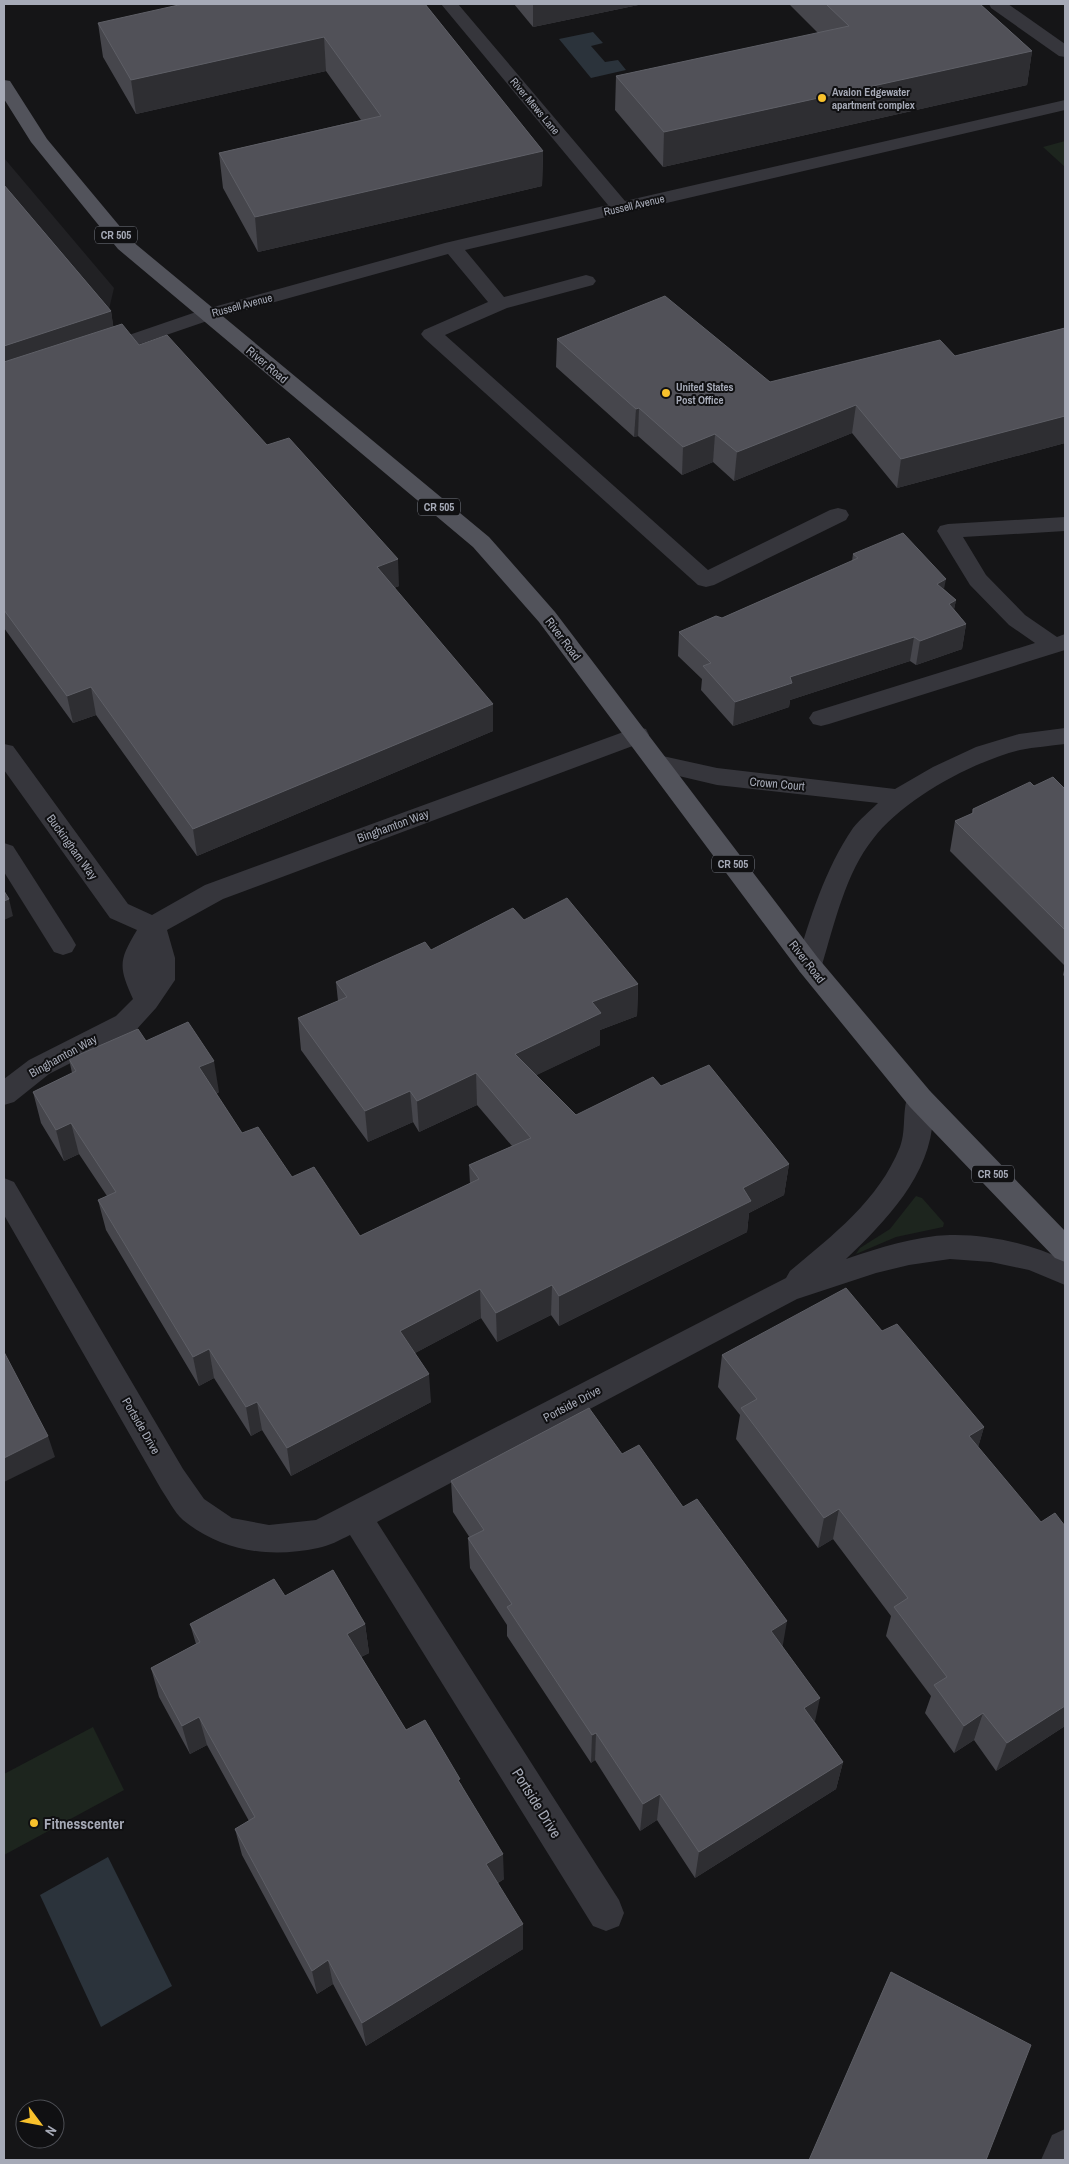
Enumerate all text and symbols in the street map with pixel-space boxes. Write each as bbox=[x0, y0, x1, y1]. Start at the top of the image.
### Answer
street label: River Mews Lane bbox=[507, 75, 563, 137]
place label: Avalon Edgewater apartment complex bbox=[832, 85, 915, 112]
marker: Avalon Edgewater apartment complex bbox=[816, 92, 828, 104]
street label: Russell Avenue bbox=[602, 191, 666, 219]
road number: CR 505 bbox=[95, 226, 137, 244]
street label: Russell Avenue bbox=[210, 290, 274, 320]
street label: River Road bbox=[243, 343, 291, 387]
place label: United States Post Office bbox=[676, 380, 734, 407]
marker: United States Post Office bbox=[660, 387, 672, 399]
road number: CR 505 bbox=[418, 498, 460, 516]
street label: River Road bbox=[542, 614, 584, 664]
street label: Crown Court bbox=[749, 774, 805, 794]
street label: Binghamton Way bbox=[355, 806, 431, 846]
street label: Buckingham Way bbox=[43, 811, 101, 883]
road number: CR 505 bbox=[712, 856, 754, 872]
street label: River Road bbox=[785, 937, 829, 987]
street label: Binghamton Way bbox=[26, 1031, 100, 1081]
road number: CR 505 bbox=[972, 1166, 1014, 1182]
street label: Portside Drive bbox=[540, 1382, 604, 1426]
street label: Portside Drive bbox=[118, 1395, 164, 1457]
street label: Portside Drive bbox=[507, 1764, 567, 1842]
place label: Fitnesscenter bbox=[44, 1813, 124, 1834]
marker: Fitnesscenter bbox=[28, 1817, 40, 1829]
north arrow bbox=[15, 2099, 65, 2149]
text: N bbox=[41, 2123, 61, 2139]

